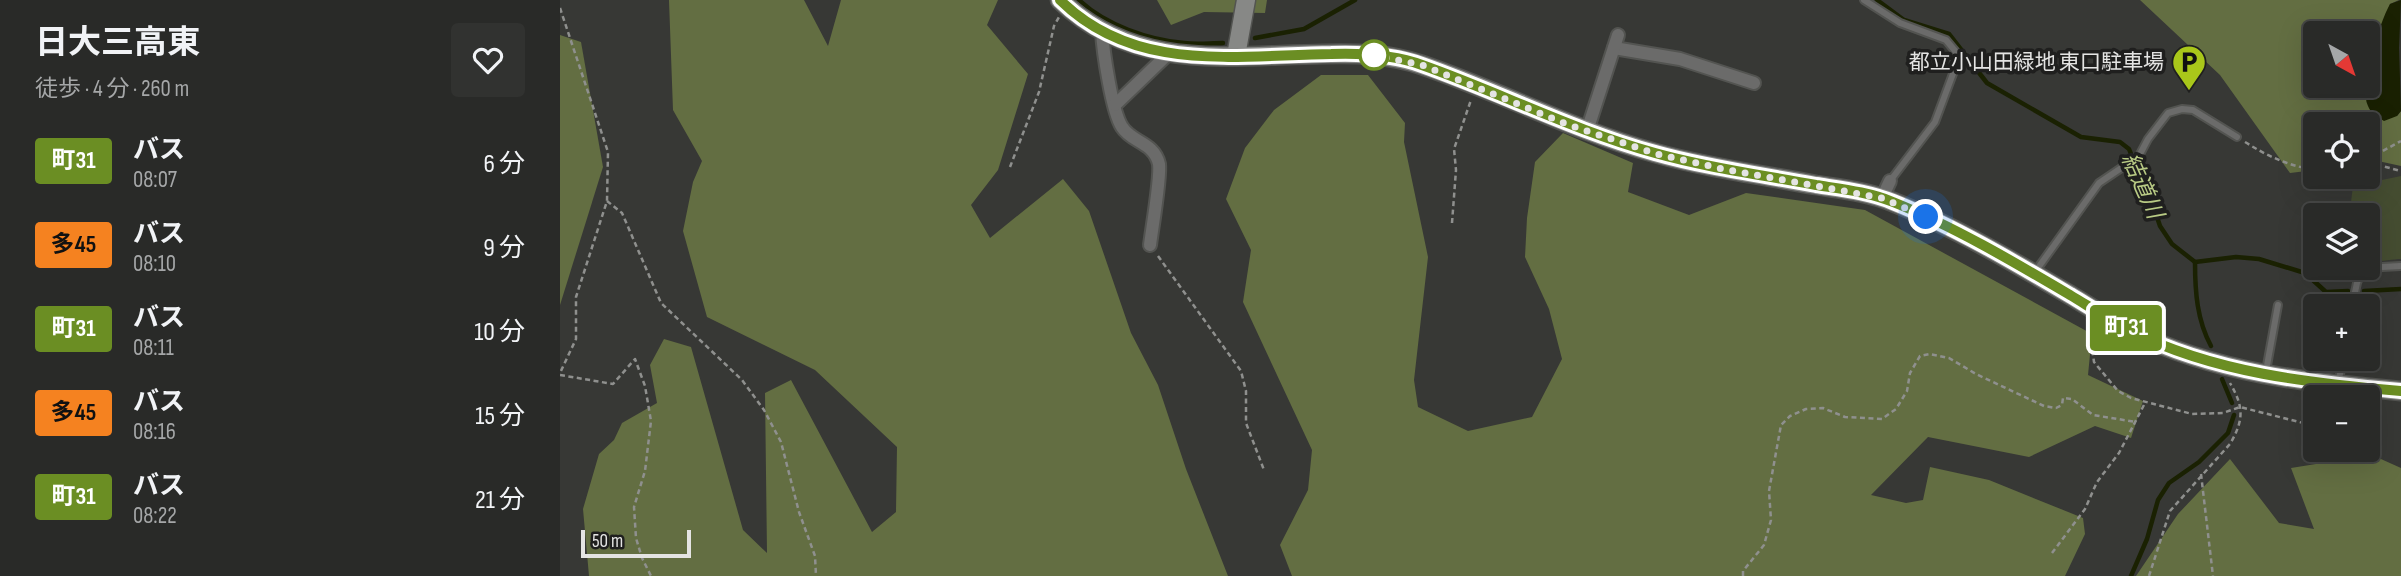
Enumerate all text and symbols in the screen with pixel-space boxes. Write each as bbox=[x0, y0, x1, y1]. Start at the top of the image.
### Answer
north arrow bbox=[2303, 21, 2380, 98]
map controls bbox=[2303, 21, 2380, 462]
text: 日大三高東 bbox=[35, 23, 200, 63]
button: heart bbox=[451, 23, 525, 97]
unlabelled marker bbox=[1359, 40, 1389, 70]
parking icon: 都立小山田緑地 東口駐車場 bbox=[2170, 43, 2208, 92]
place label: 都立小山田緑地 東口駐車場 bbox=[1909, 50, 2164, 75]
text: 徒歩 · 4 分 · 260 m bbox=[35, 75, 189, 103]
button: locate bbox=[2303, 112, 2380, 189]
text: バス bbox=[133, 135, 185, 166]
text: 町31 bbox=[51, 146, 96, 175]
text: 6 分 bbox=[483, 149, 525, 180]
water label: 結道川 bbox=[2115, 149, 2170, 226]
text: 08:07 bbox=[133, 166, 177, 194]
your location bbox=[1908, 199, 1943, 234]
button: layers bbox=[2303, 203, 2380, 280]
text: バス bbox=[133, 219, 185, 250]
text: 多45 bbox=[51, 230, 96, 259]
text: 9 分 bbox=[483, 233, 525, 264]
text: 08:10 bbox=[133, 250, 176, 278]
button: + bbox=[2303, 294, 2380, 371]
text: バス bbox=[133, 303, 185, 334]
line badge: 町31 bbox=[2086, 305, 2166, 351]
text: 町31 bbox=[2104, 313, 2148, 342]
text: 町31 bbox=[51, 314, 96, 343]
text: 10 分 bbox=[474, 317, 525, 348]
text: 08:11 bbox=[133, 334, 174, 362]
button: − bbox=[2303, 385, 2380, 462]
text: バス bbox=[133, 387, 185, 418]
text: 多45 bbox=[51, 398, 96, 427]
text: 15 分 bbox=[475, 401, 525, 432]
text: 08:16 bbox=[133, 418, 176, 446]
text: バス bbox=[133, 471, 185, 502]
text: 町31 bbox=[51, 482, 96, 511]
text: 21 分 bbox=[475, 485, 525, 516]
text: 08:22 bbox=[133, 502, 177, 530]
scale bar bbox=[581, 527, 691, 559]
text: 50 m bbox=[592, 530, 623, 553]

